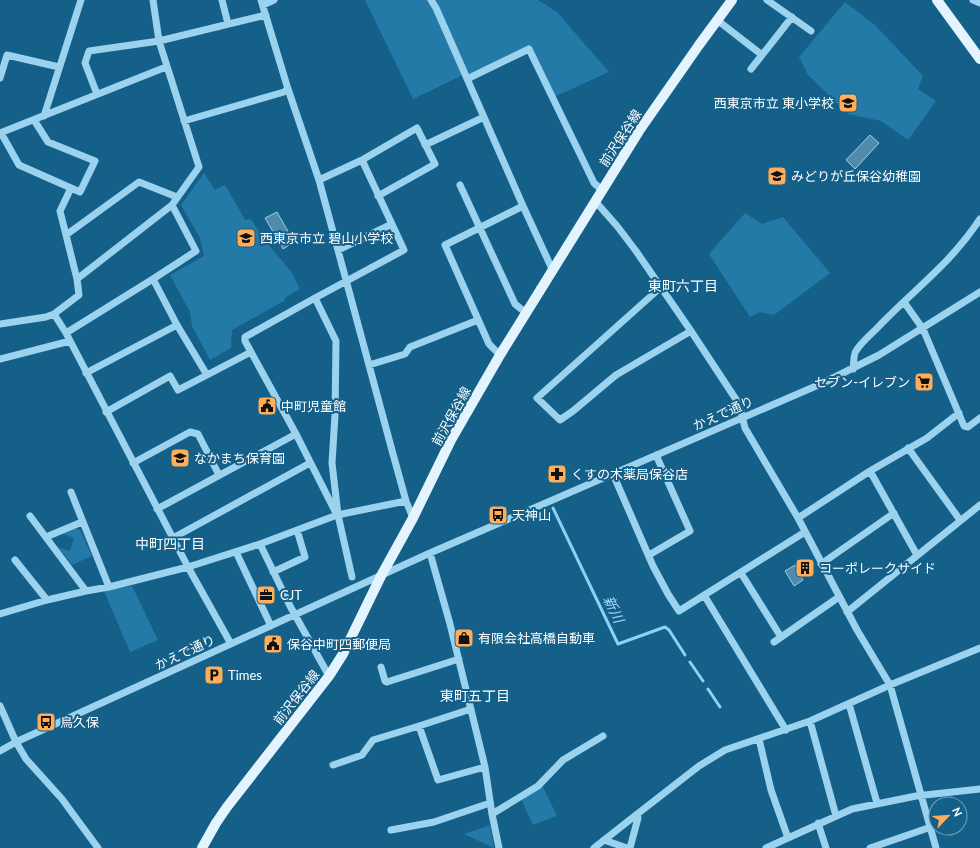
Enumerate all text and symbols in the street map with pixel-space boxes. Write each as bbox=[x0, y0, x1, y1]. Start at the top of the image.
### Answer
school or university icon: 西東京市立 東小学校 bbox=[837, 92, 859, 114]
place label: 西東京市立 東小学校 bbox=[714, 95, 834, 111]
street label: 前沢保谷線 bbox=[596, 106, 644, 170]
school or university icon: みどりが丘保谷幼稚園 bbox=[766, 165, 788, 187]
place label: みどりが丘保谷幼稚園 bbox=[791, 168, 921, 184]
school or university icon: 西東京市立 碧山小学校 bbox=[235, 227, 257, 249]
place label: 西東京市立 碧山小学校 bbox=[260, 230, 393, 246]
district label: 東町六丁目 bbox=[648, 277, 718, 294]
supermarket icon: セブン-イレブン bbox=[913, 371, 935, 393]
place label: セブン-イレブン bbox=[814, 374, 910, 390]
street label: 前沢保谷線 bbox=[428, 384, 474, 448]
street label: かえで通り bbox=[690, 393, 756, 433]
public building icon: 中町児童館 bbox=[256, 395, 278, 417]
place label: 中町児童館 bbox=[281, 398, 346, 414]
school or university icon: なかまち保育園 bbox=[169, 447, 191, 469]
place label: なかまち保育園 bbox=[194, 450, 285, 466]
pharmacy icon: くすの木薬局保谷店 bbox=[546, 463, 568, 485]
place label: くすの木薬局保谷店 bbox=[571, 466, 688, 482]
bus stop icon: 天神山 bbox=[487, 504, 509, 526]
place label: 天神山 bbox=[512, 507, 551, 523]
district label: 中町四丁目 bbox=[135, 535, 205, 552]
building icon: コーポレークサイド bbox=[794, 557, 816, 579]
place label: コーポレークサイド bbox=[819, 560, 936, 576]
office icon: CJT bbox=[255, 584, 277, 606]
place label: CJT bbox=[280, 587, 302, 603]
water label: 新川 bbox=[600, 593, 629, 627]
shop icon: 有限会社高橋自動車 bbox=[453, 627, 475, 649]
place label: 有限会社高橋自動車 bbox=[478, 630, 595, 646]
street label: かえで通り bbox=[152, 631, 218, 673]
public building icon: 保谷中町四郵便局 bbox=[262, 633, 284, 655]
place label: 保谷中町四郵便局 bbox=[287, 636, 391, 652]
parking icon: Times bbox=[203, 664, 225, 686]
street label: 前沢保谷線 bbox=[270, 666, 322, 728]
place label: Times bbox=[228, 667, 262, 683]
district label: 東町五丁目 bbox=[440, 687, 510, 704]
bus stop icon: 鳥久保 bbox=[35, 711, 57, 733]
place label: 鳥久保 bbox=[60, 714, 99, 730]
north arrow bbox=[928, 796, 968, 836]
text: N bbox=[950, 805, 965, 818]

